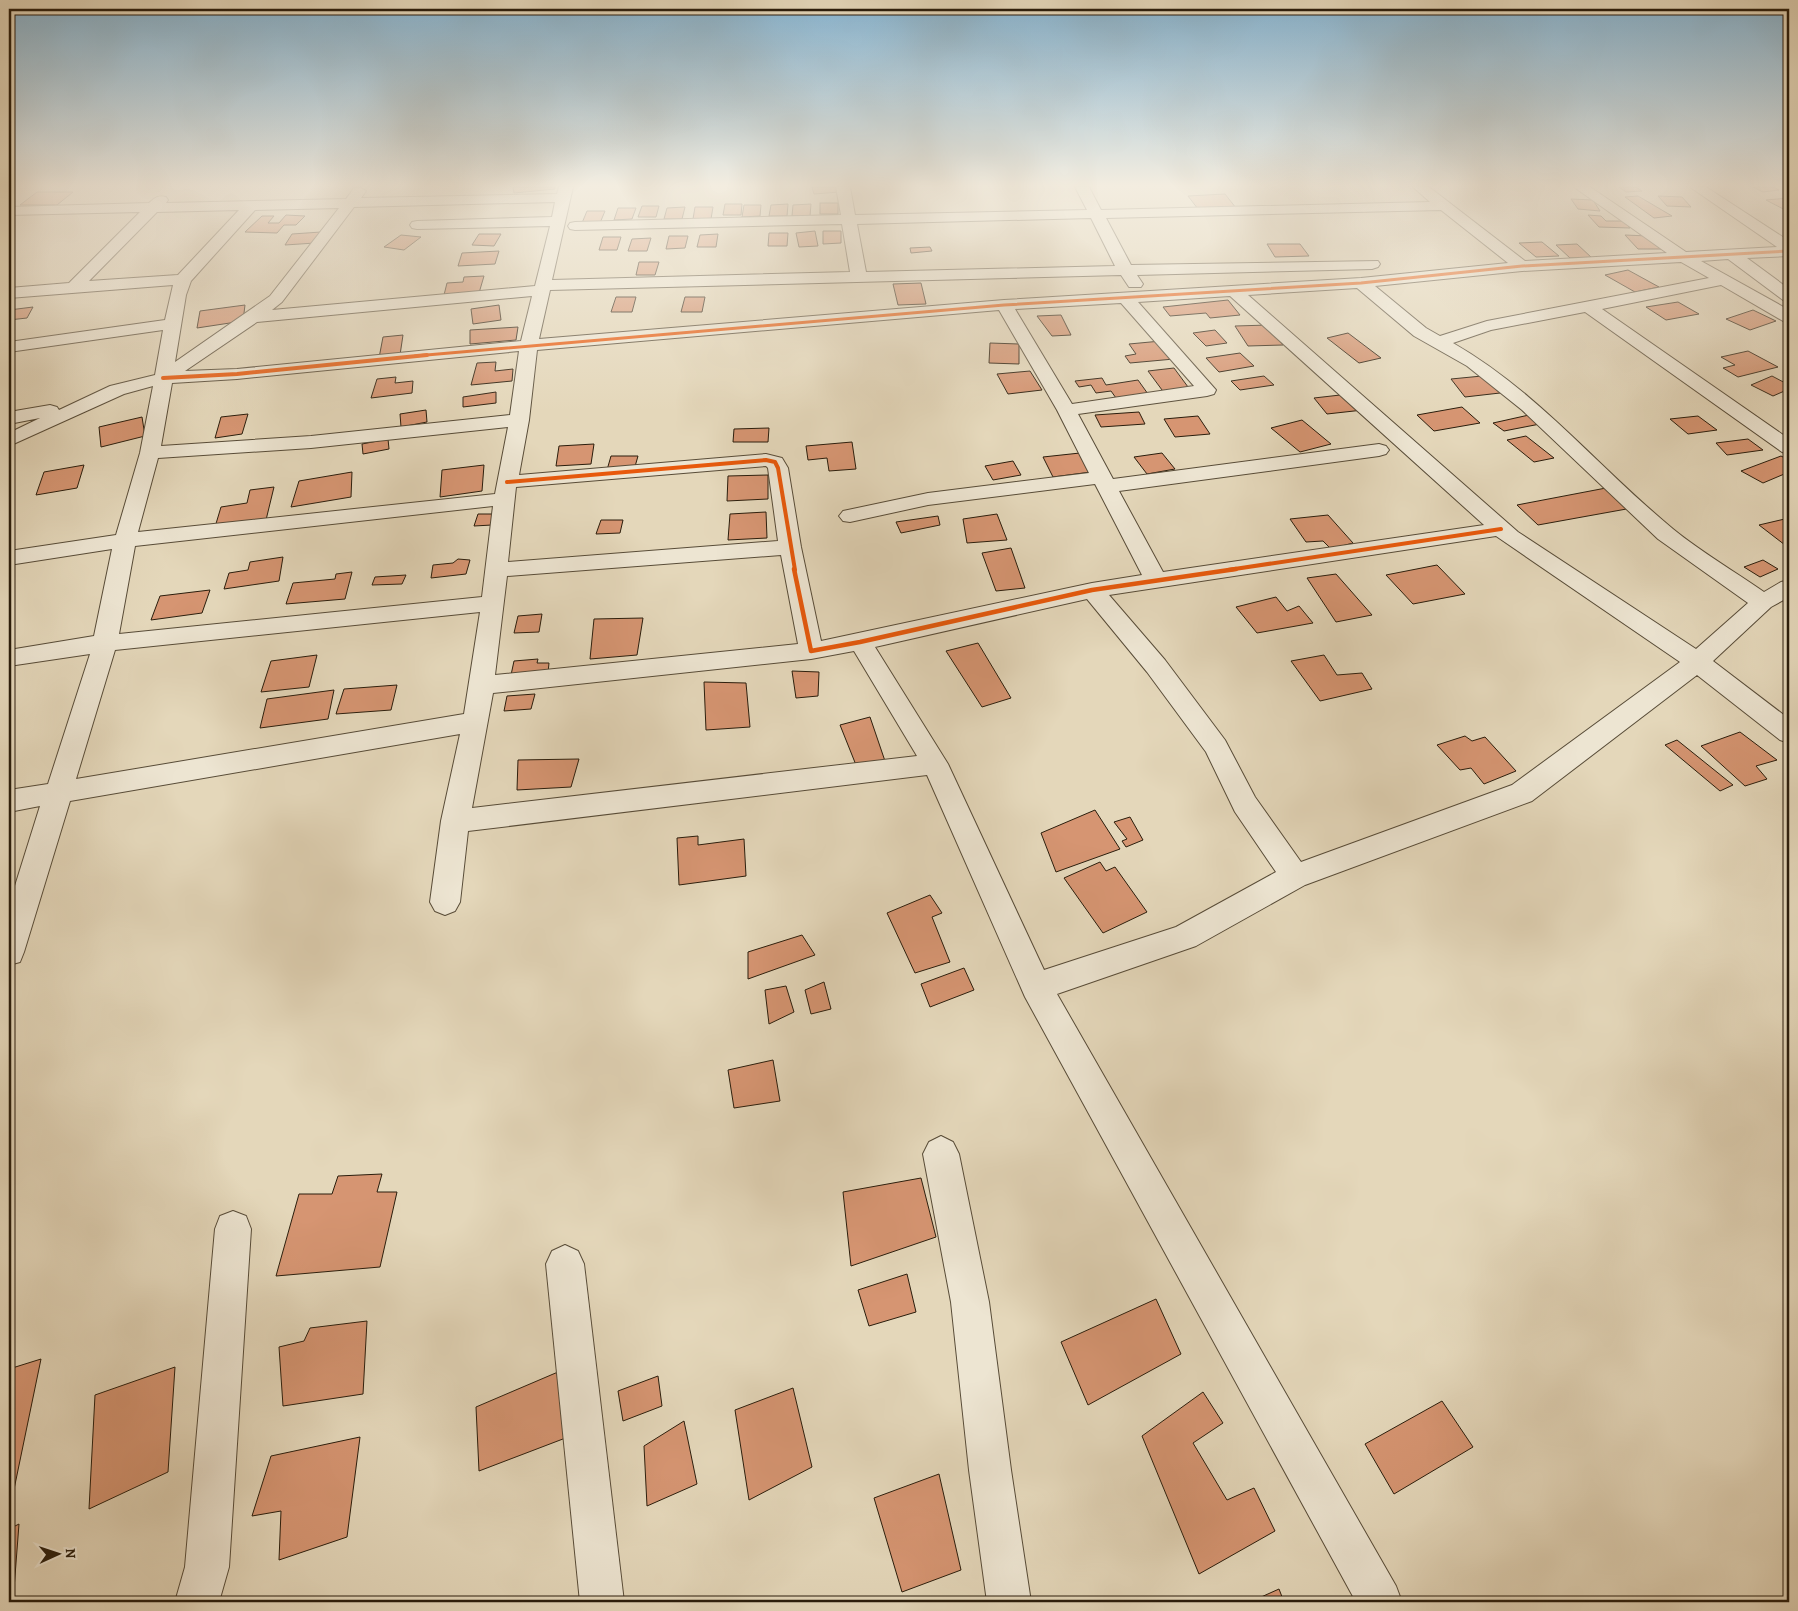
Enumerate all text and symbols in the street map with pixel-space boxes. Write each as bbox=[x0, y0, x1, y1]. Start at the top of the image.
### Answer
north arrow bbox=[32, 1528, 82, 1578]
text: N bbox=[61, 1548, 80, 1559]

